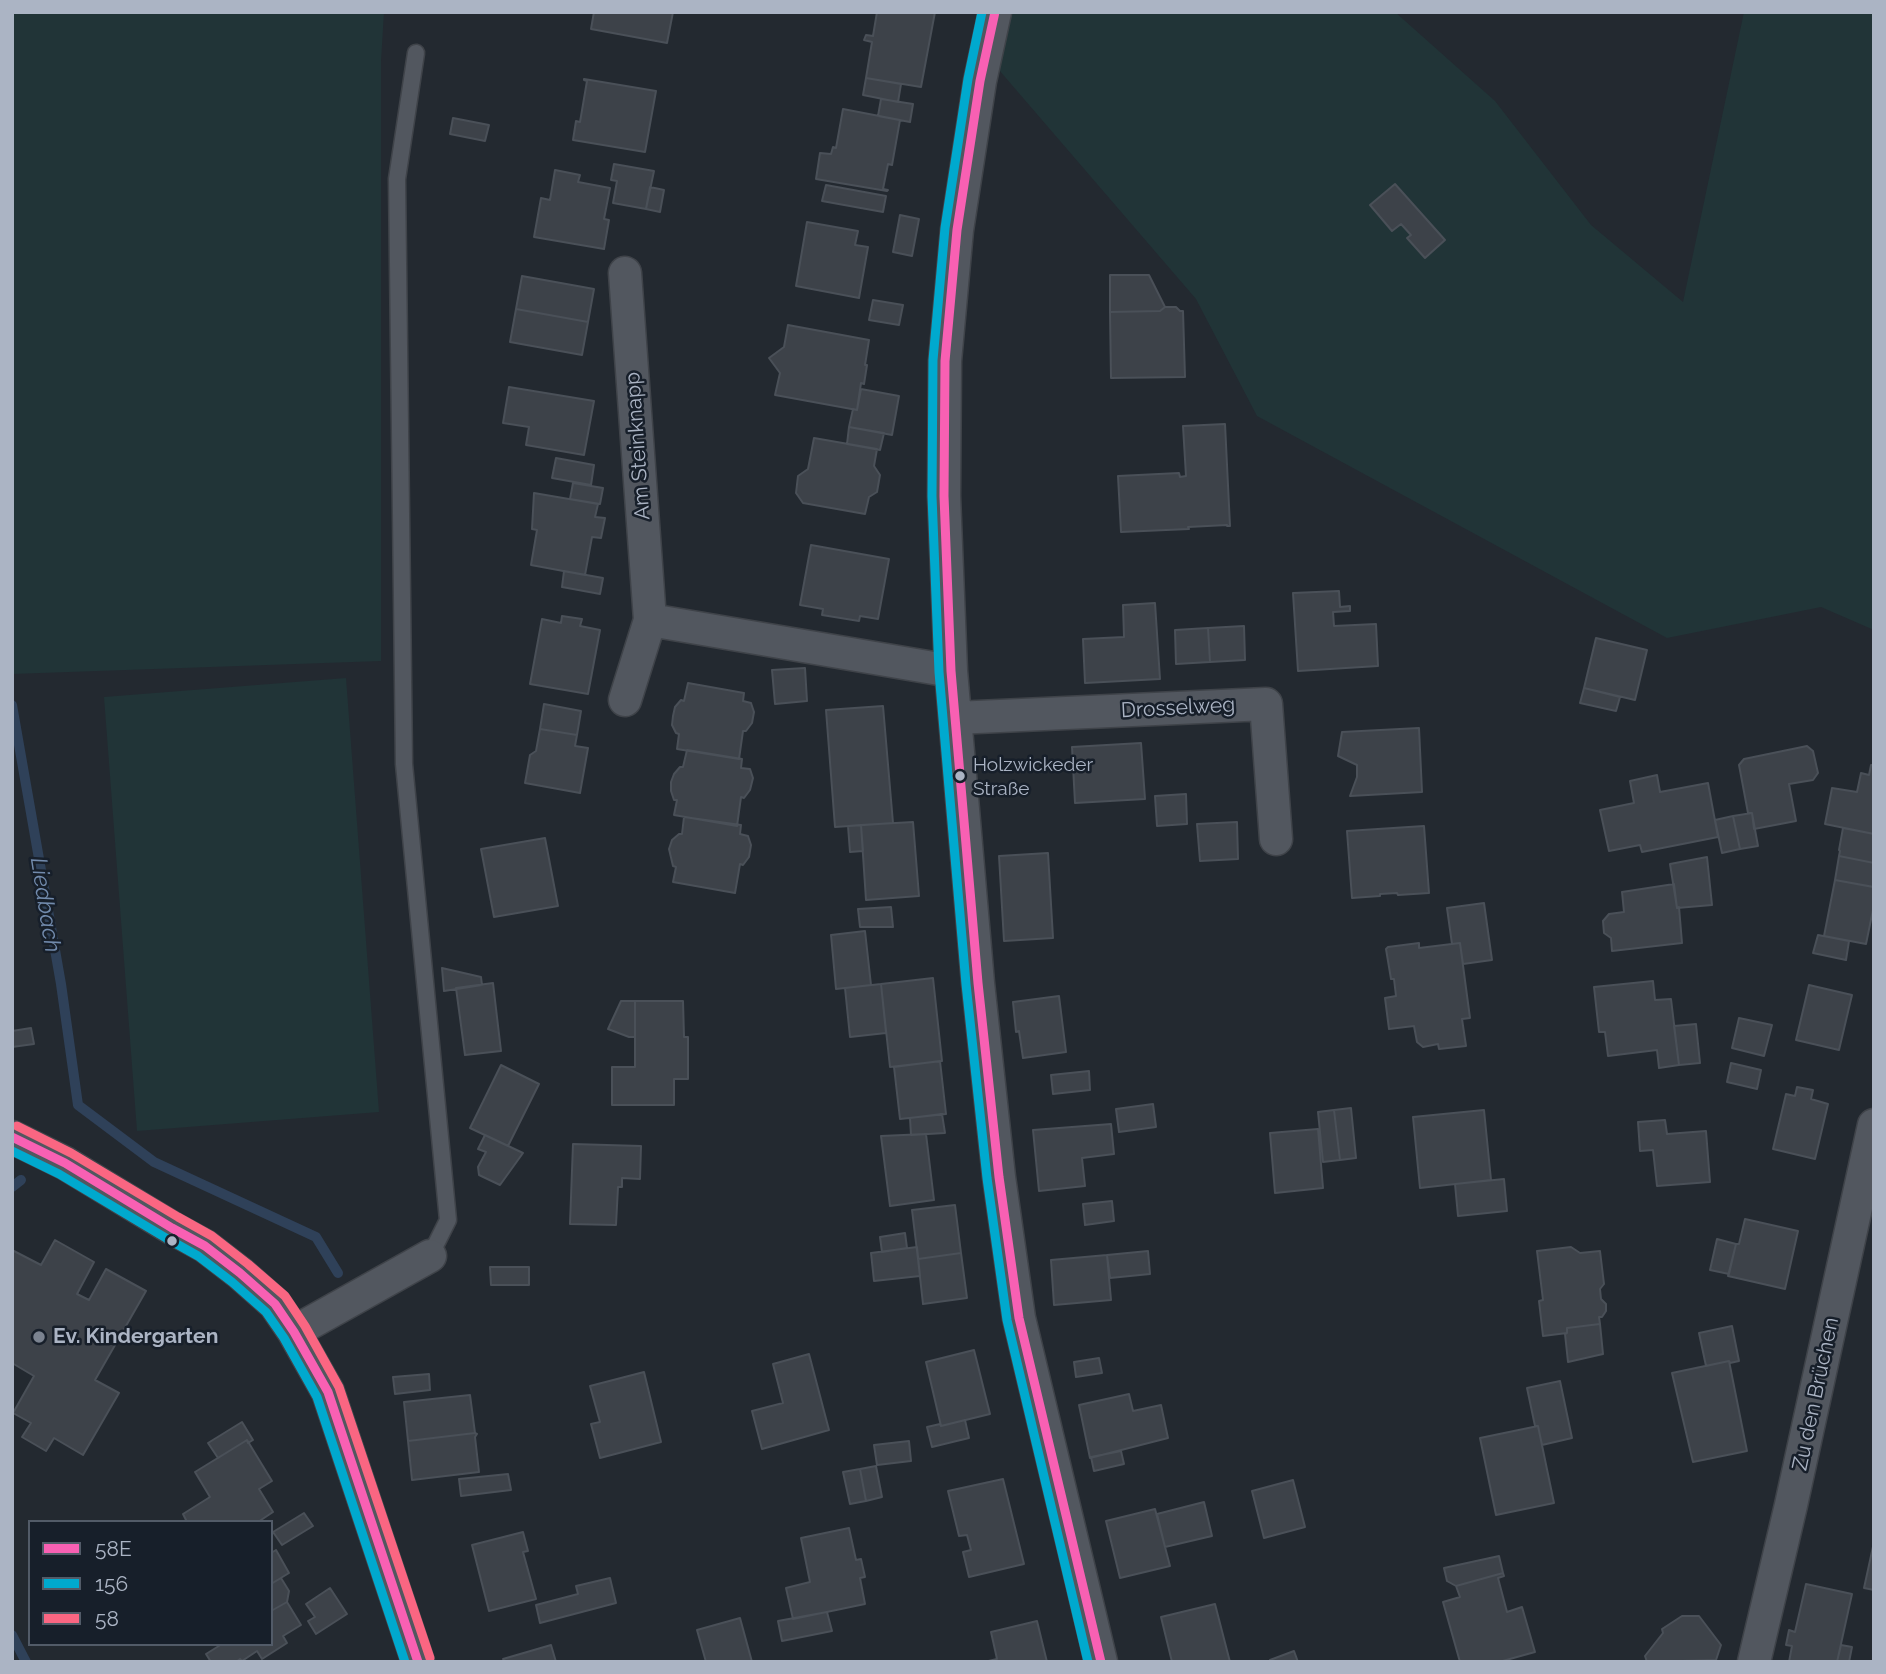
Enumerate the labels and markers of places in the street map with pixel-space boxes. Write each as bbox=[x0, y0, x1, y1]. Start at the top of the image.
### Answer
place label: Holzwickeder Straße bbox=[973, 754, 1093, 798]
marker: Holzwickeder Straße bbox=[953, 769, 967, 783]
unlabelled marker bbox=[165, 1234, 179, 1248]
place label: Ev. Kindergarten bbox=[53, 1324, 218, 1350]
marker: Ev. Kindergarten bbox=[31, 1329, 47, 1345]

